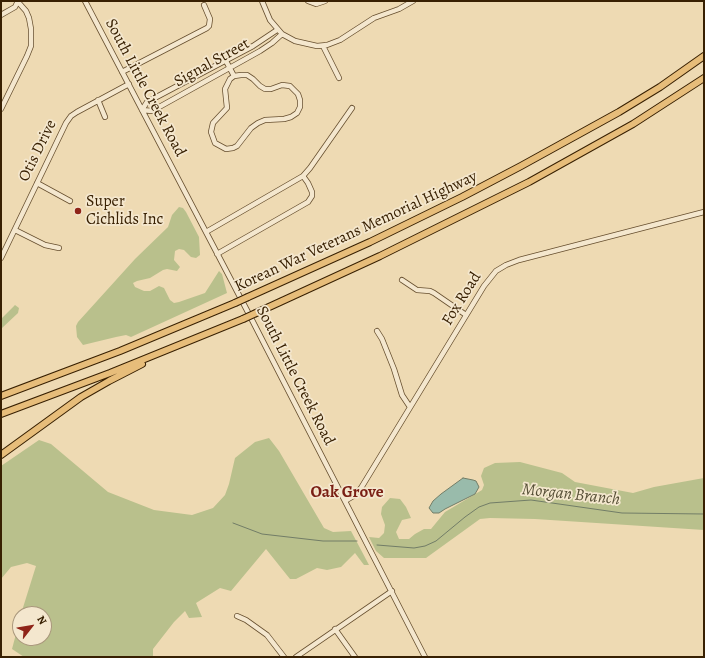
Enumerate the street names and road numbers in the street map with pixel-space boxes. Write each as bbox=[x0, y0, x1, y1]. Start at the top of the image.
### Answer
street label: South Little Creek Road bbox=[100, 16, 190, 160]
street label: Signal Street bbox=[171, 34, 253, 92]
street label: Otis Drive bbox=[15, 117, 61, 185]
street label: Korean War Veterans Memorial Highway bbox=[232, 167, 480, 297]
street label: Fox Road bbox=[438, 269, 486, 329]
street label: South Little Creek Road bbox=[252, 303, 338, 449]

